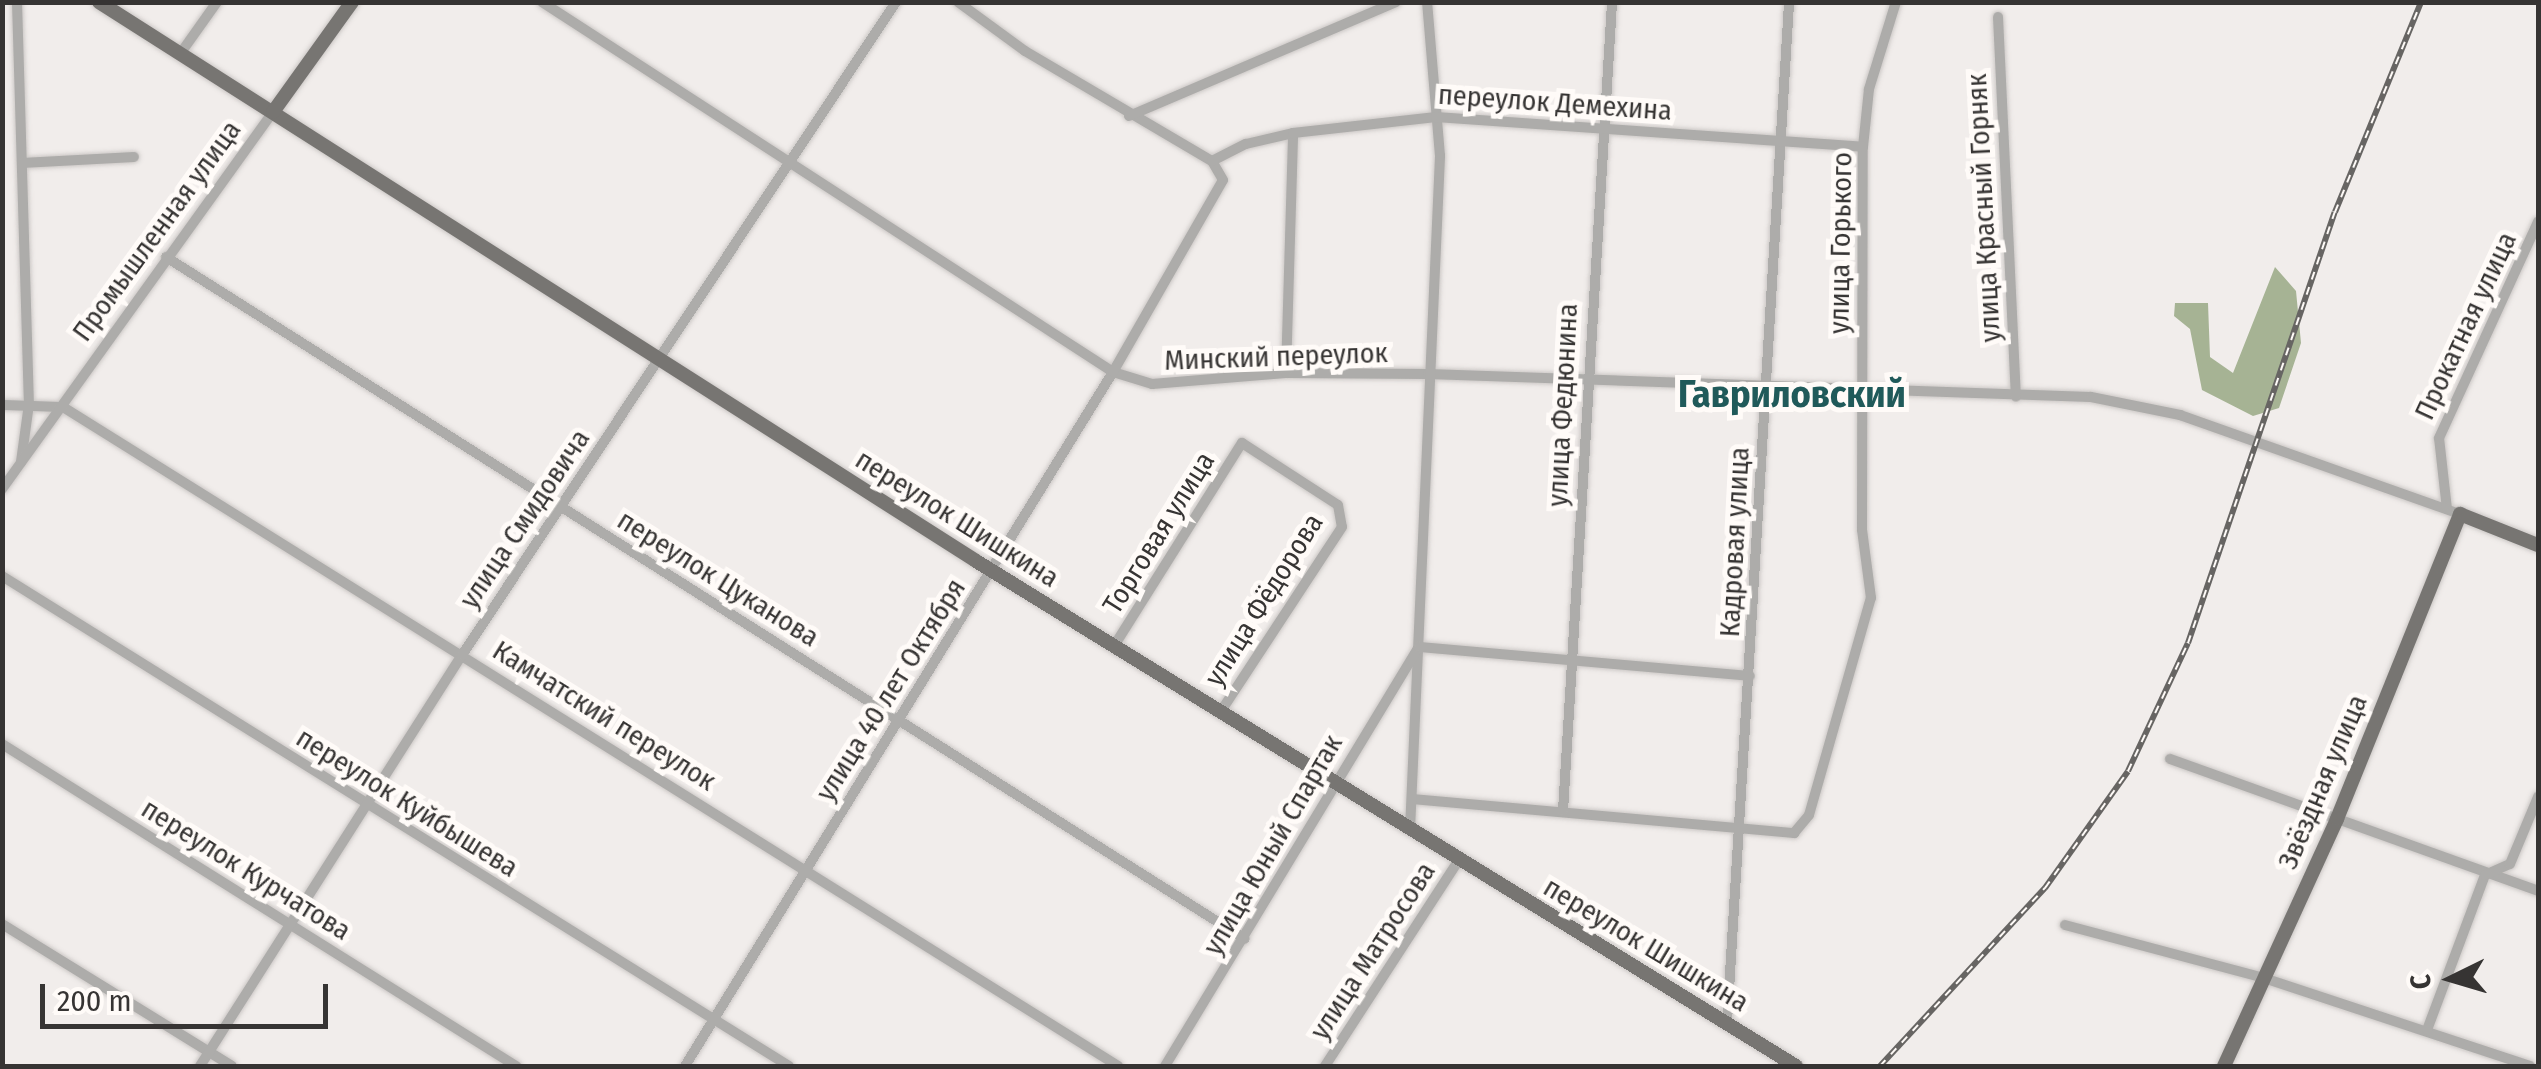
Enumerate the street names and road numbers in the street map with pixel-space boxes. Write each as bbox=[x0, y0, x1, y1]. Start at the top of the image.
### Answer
street label: улица Красный Горняк bbox=[1960, 73, 2008, 343]
street label: переулок Демехина bbox=[1437, 78, 1673, 128]
street label: Промышленная улица bbox=[66, 114, 248, 348]
street label: улица Горького bbox=[1823, 152, 1859, 334]
street label: Прокатная улица bbox=[2408, 227, 2524, 425]
street label: улица Федюнина bbox=[1541, 303, 1585, 507]
street label: Минский переулок bbox=[1164, 336, 1388, 378]
street label: улица Смидовича bbox=[453, 423, 597, 615]
street label: переулок Шишкина bbox=[849, 443, 1065, 595]
street label: Торговая улица bbox=[1096, 446, 1222, 620]
street label: Кадровая улица bbox=[1713, 446, 1757, 638]
street label: переулок Цуканова bbox=[611, 504, 825, 654]
street label: улица Фёдорова bbox=[1198, 508, 1330, 692]
street label: улица 40 лет Октября bbox=[809, 573, 973, 807]
street label: Камчатский переулок bbox=[486, 634, 722, 798]
street label: Звёздная улица bbox=[2271, 690, 2375, 874]
street label: переулок Куйбышева bbox=[290, 721, 524, 885]
street label: улица Юный Спартак bbox=[1196, 729, 1350, 961]
street label: переулок Курчатова bbox=[135, 792, 357, 948]
street label: улица Матросова bbox=[1303, 856, 1443, 1046]
street label: переулок Шишкина bbox=[1537, 871, 1755, 1019]

